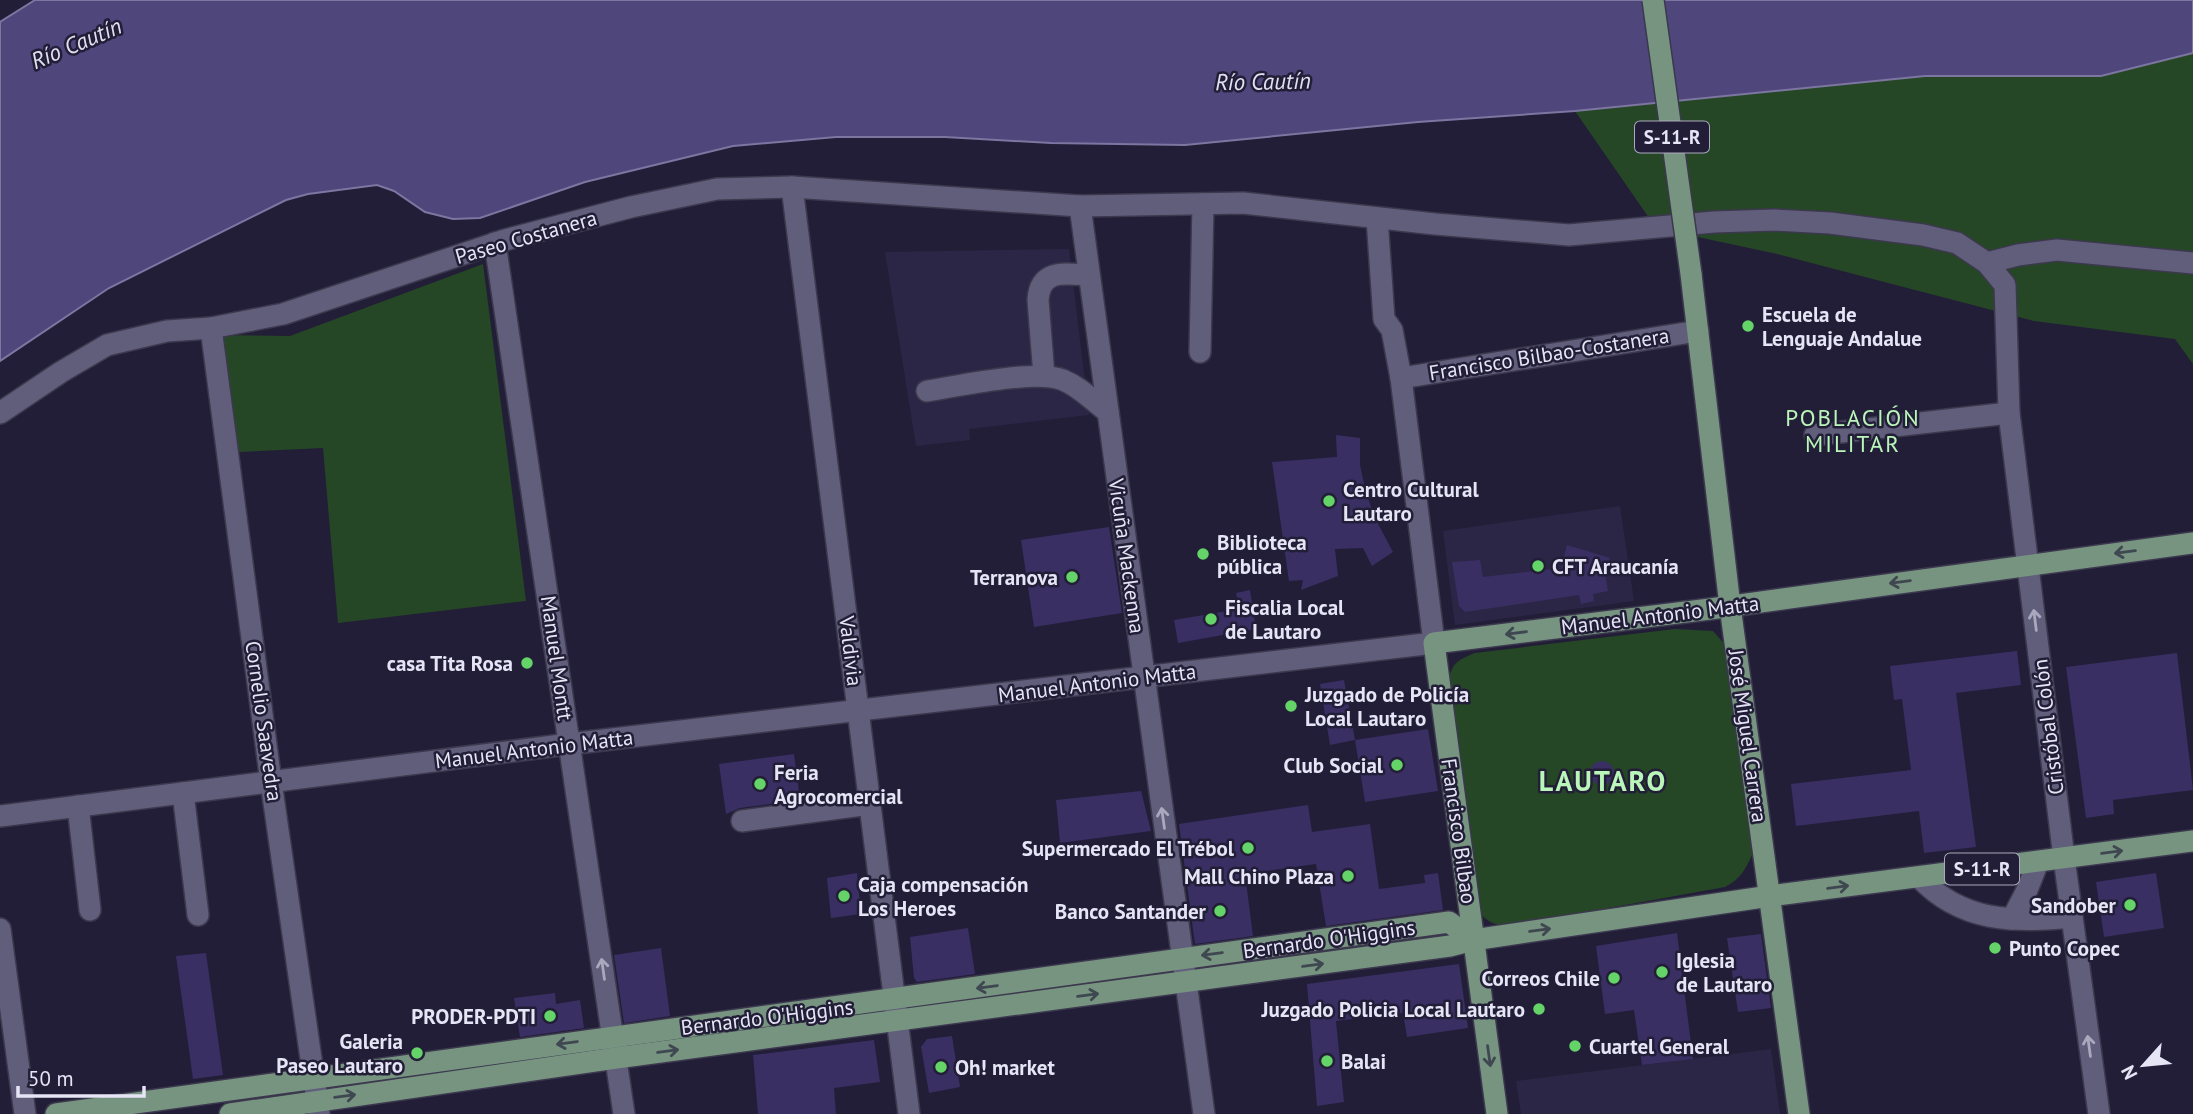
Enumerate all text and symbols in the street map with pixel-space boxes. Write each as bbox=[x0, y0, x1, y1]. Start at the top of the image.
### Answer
water label: Río Cautín bbox=[26, 11, 126, 75]
water label: Río Cautín bbox=[1215, 66, 1311, 96]
road number: S-11-R bbox=[1635, 122, 1709, 153]
street label: Paseo Costanera bbox=[452, 204, 600, 270]
place label: Escuela de Lenguaje Andalue bbox=[1762, 301, 1922, 352]
marker: Escuela de Lenguaje Andalue bbox=[1740, 318, 1756, 334]
street label: Francisco Bilbao-Costanera bbox=[1427, 322, 1671, 386]
district label: POBLACIÓN MILITAR bbox=[1785, 403, 1921, 458]
street label: Vicuña Mackenna bbox=[1103, 476, 1151, 635]
place label: Centro Cultural Lautaro bbox=[1343, 476, 1480, 527]
marker: Centro Cultural Lautaro bbox=[1321, 493, 1337, 509]
place label: Biblioteca pública bbox=[1217, 529, 1307, 580]
one-way arrow bbox=[2114, 545, 2137, 558]
marker: Biblioteca pública bbox=[1195, 546, 1211, 562]
place label: CFT Araucanía bbox=[1552, 553, 1679, 580]
marker: CFT Araucanía bbox=[1530, 558, 1546, 574]
place label: Terranova bbox=[970, 564, 1058, 591]
marker: Terranova bbox=[1064, 569, 1080, 585]
one-way arrow bbox=[1889, 576, 1912, 589]
street label: Manuel Antonio Matta bbox=[1560, 589, 1760, 641]
street label: Manuel Montt bbox=[535, 594, 579, 722]
place label: Fiscalia Local de Lautaro bbox=[1225, 594, 1345, 645]
one-way arrow bbox=[2029, 609, 2042, 632]
marker: Fiscalia Local de Lautaro bbox=[1203, 611, 1219, 627]
street label: Valdivia bbox=[833, 613, 869, 688]
one-way arrow bbox=[1506, 627, 1528, 640]
street label: Cornelio Saavedra bbox=[239, 639, 289, 803]
street label: José Miguel Carrera bbox=[1722, 647, 1773, 824]
place label: casa Tita Rosa bbox=[387, 650, 513, 677]
marker: casa Tita Rosa bbox=[519, 655, 535, 671]
street label: Manuel Antonio Matta bbox=[997, 657, 1197, 709]
street label: Cristóbal Colón bbox=[2026, 658, 2070, 796]
place label: Juzgado de Policía Local Lautaro bbox=[1304, 681, 1469, 732]
marker: Juzgado de Policía Local Lautaro bbox=[1283, 698, 1299, 714]
street label: Manuel Antonio Matta bbox=[434, 723, 634, 775]
place label: Club Social bbox=[1283, 752, 1384, 779]
street label: Francisco Bilbao bbox=[1435, 756, 1483, 906]
marker: Club Social bbox=[1389, 757, 1405, 773]
place label: Feria Agrocomercial bbox=[774, 759, 903, 810]
district label: LAUTARO bbox=[1539, 762, 1667, 799]
marker: Feria Agrocomercial bbox=[752, 776, 768, 792]
one-way arrow bbox=[1157, 807, 1170, 830]
place label: Supermercado El Trébol bbox=[1022, 835, 1235, 862]
marker: Supermercado El Trébol bbox=[1240, 840, 1256, 856]
one-way arrow bbox=[2100, 845, 2123, 858]
road number: S-11-R bbox=[1945, 854, 2019, 884]
place label: Mall Chino Plaza bbox=[1184, 863, 1334, 890]
marker: Mall Chino Plaza bbox=[1340, 868, 1356, 884]
place label: Caja compensación Los Heroes bbox=[858, 871, 1028, 922]
one-way arrow bbox=[1826, 881, 1849, 894]
marker: Caja compensación Los Heroes bbox=[836, 888, 852, 904]
place label: Sandober bbox=[2031, 892, 2117, 919]
marker: Sandober bbox=[2122, 897, 2138, 913]
place label: Banco Santander bbox=[1055, 898, 1207, 925]
marker: Banco Santander bbox=[1212, 903, 1228, 919]
street label: Bernardo O'Higgins bbox=[1241, 914, 1417, 964]
one-way arrow bbox=[1528, 923, 1551, 936]
place label: Punto Copec bbox=[2009, 935, 2120, 962]
marker: Punto Copec bbox=[1987, 940, 2003, 956]
place label: Iglesia de Lautaro bbox=[1676, 947, 1772, 998]
one-way arrow bbox=[1201, 948, 1224, 961]
one-way arrow bbox=[596, 958, 609, 981]
one-way arrow bbox=[1301, 958, 1324, 971]
marker: Iglesia de Lautaro bbox=[1654, 964, 1670, 980]
place label: Correos Chile bbox=[1482, 965, 1600, 992]
marker: Correos Chile bbox=[1606, 970, 1622, 986]
one-way arrow bbox=[976, 980, 998, 993]
one-way arrow bbox=[1076, 989, 1098, 1002]
street label: Bernardo O'Higgins bbox=[679, 993, 855, 1041]
place label: Juzgado Policia Local Lautaro bbox=[1261, 996, 1525, 1023]
marker: Juzgado Policia Local Lautaro bbox=[1531, 1001, 1547, 1017]
place label: PRODER-PDTI bbox=[411, 1003, 536, 1030]
marker: PRODER-PDTI bbox=[542, 1008, 558, 1024]
place label: Galeria Paseo Lautaro bbox=[276, 1028, 403, 1079]
north arrow bbox=[2109, 1030, 2179, 1100]
place label: Cuartel General bbox=[1589, 1033, 1730, 1060]
one-way arrow bbox=[2083, 1036, 2096, 1058]
one-way arrow bbox=[556, 1037, 579, 1050]
marker: Cuartel General bbox=[1567, 1038, 1583, 1054]
marker: Galeria Paseo Lautaro bbox=[409, 1045, 425, 1061]
one-way arrow bbox=[656, 1045, 679, 1058]
one-way arrow bbox=[1483, 1045, 1496, 1067]
place label: Balai bbox=[1341, 1048, 1386, 1075]
marker: Balai bbox=[1319, 1053, 1335, 1069]
scale bar bbox=[18, 1054, 144, 1098]
place label: Oh! market bbox=[955, 1054, 1055, 1081]
marker: Oh! market bbox=[933, 1059, 949, 1075]
text: N bbox=[2115, 1062, 2142, 1084]
text: 50 m bbox=[28, 1065, 74, 1092]
one-way arrow bbox=[334, 1090, 356, 1103]

